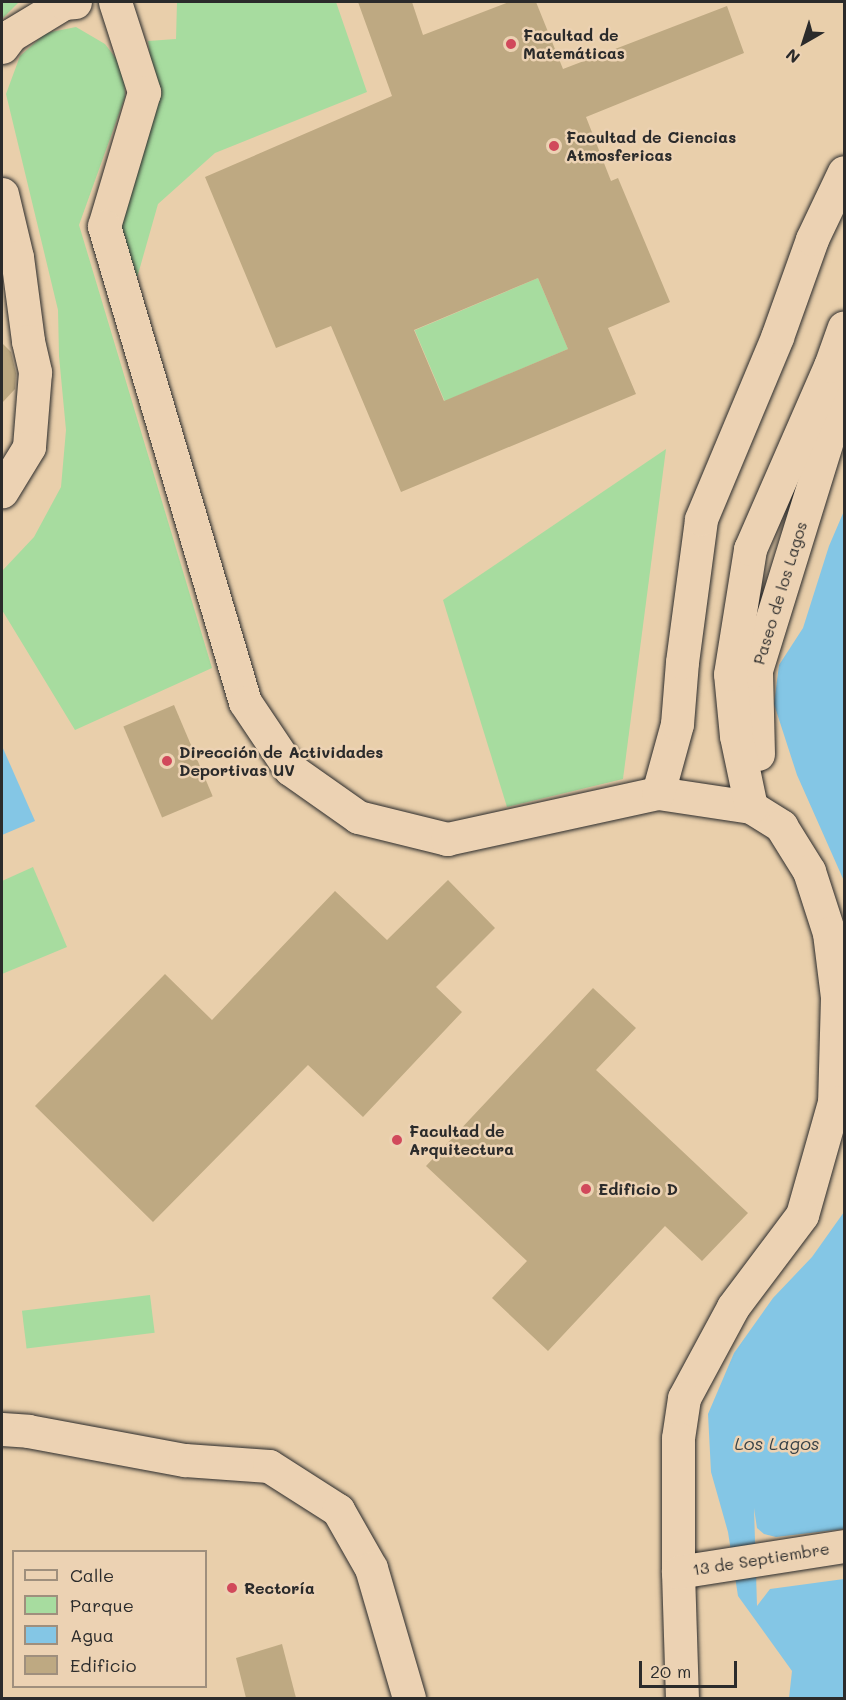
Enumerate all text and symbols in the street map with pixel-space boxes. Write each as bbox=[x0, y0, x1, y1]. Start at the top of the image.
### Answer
north arrow bbox=[774, 12, 834, 72]
place label: Facultad de Matemáticas bbox=[523, 25, 625, 63]
marker: Facultad de Matemáticas bbox=[504, 37, 518, 51]
text: N bbox=[781, 44, 804, 68]
place label: Facultad de Ciencias Atmosfericas bbox=[566, 127, 736, 165]
marker: Facultad de Ciencias Atmosfericas bbox=[547, 139, 561, 153]
street label: Paseo de los Lagos bbox=[749, 519, 811, 667]
place label: Dirección de Actividades Deportivas UV bbox=[179, 742, 383, 780]
marker: Dirección de Actividades Deportivas UV bbox=[160, 754, 174, 768]
place label: Facultad de Arquitectura bbox=[409, 1121, 514, 1159]
marker: Facultad de Arquitectura bbox=[390, 1133, 404, 1147]
place label: Edificio D bbox=[598, 1179, 678, 1199]
marker: Edificio D bbox=[579, 1182, 593, 1196]
water label: Los Lagos bbox=[734, 1432, 820, 1454]
street label: 13 de Septiembre bbox=[691, 1539, 831, 1579]
legend bbox=[12, 1550, 207, 1688]
text: Calle bbox=[70, 1563, 114, 1587]
place label: Rectoría bbox=[244, 1578, 315, 1598]
marker: Rectoría bbox=[225, 1581, 239, 1595]
text: Parque bbox=[70, 1593, 134, 1617]
text: Agua bbox=[70, 1623, 114, 1647]
scale bar bbox=[642, 1649, 740, 1687]
text: Edificio bbox=[70, 1653, 137, 1677]
text: 20 m bbox=[650, 1659, 691, 1683]

